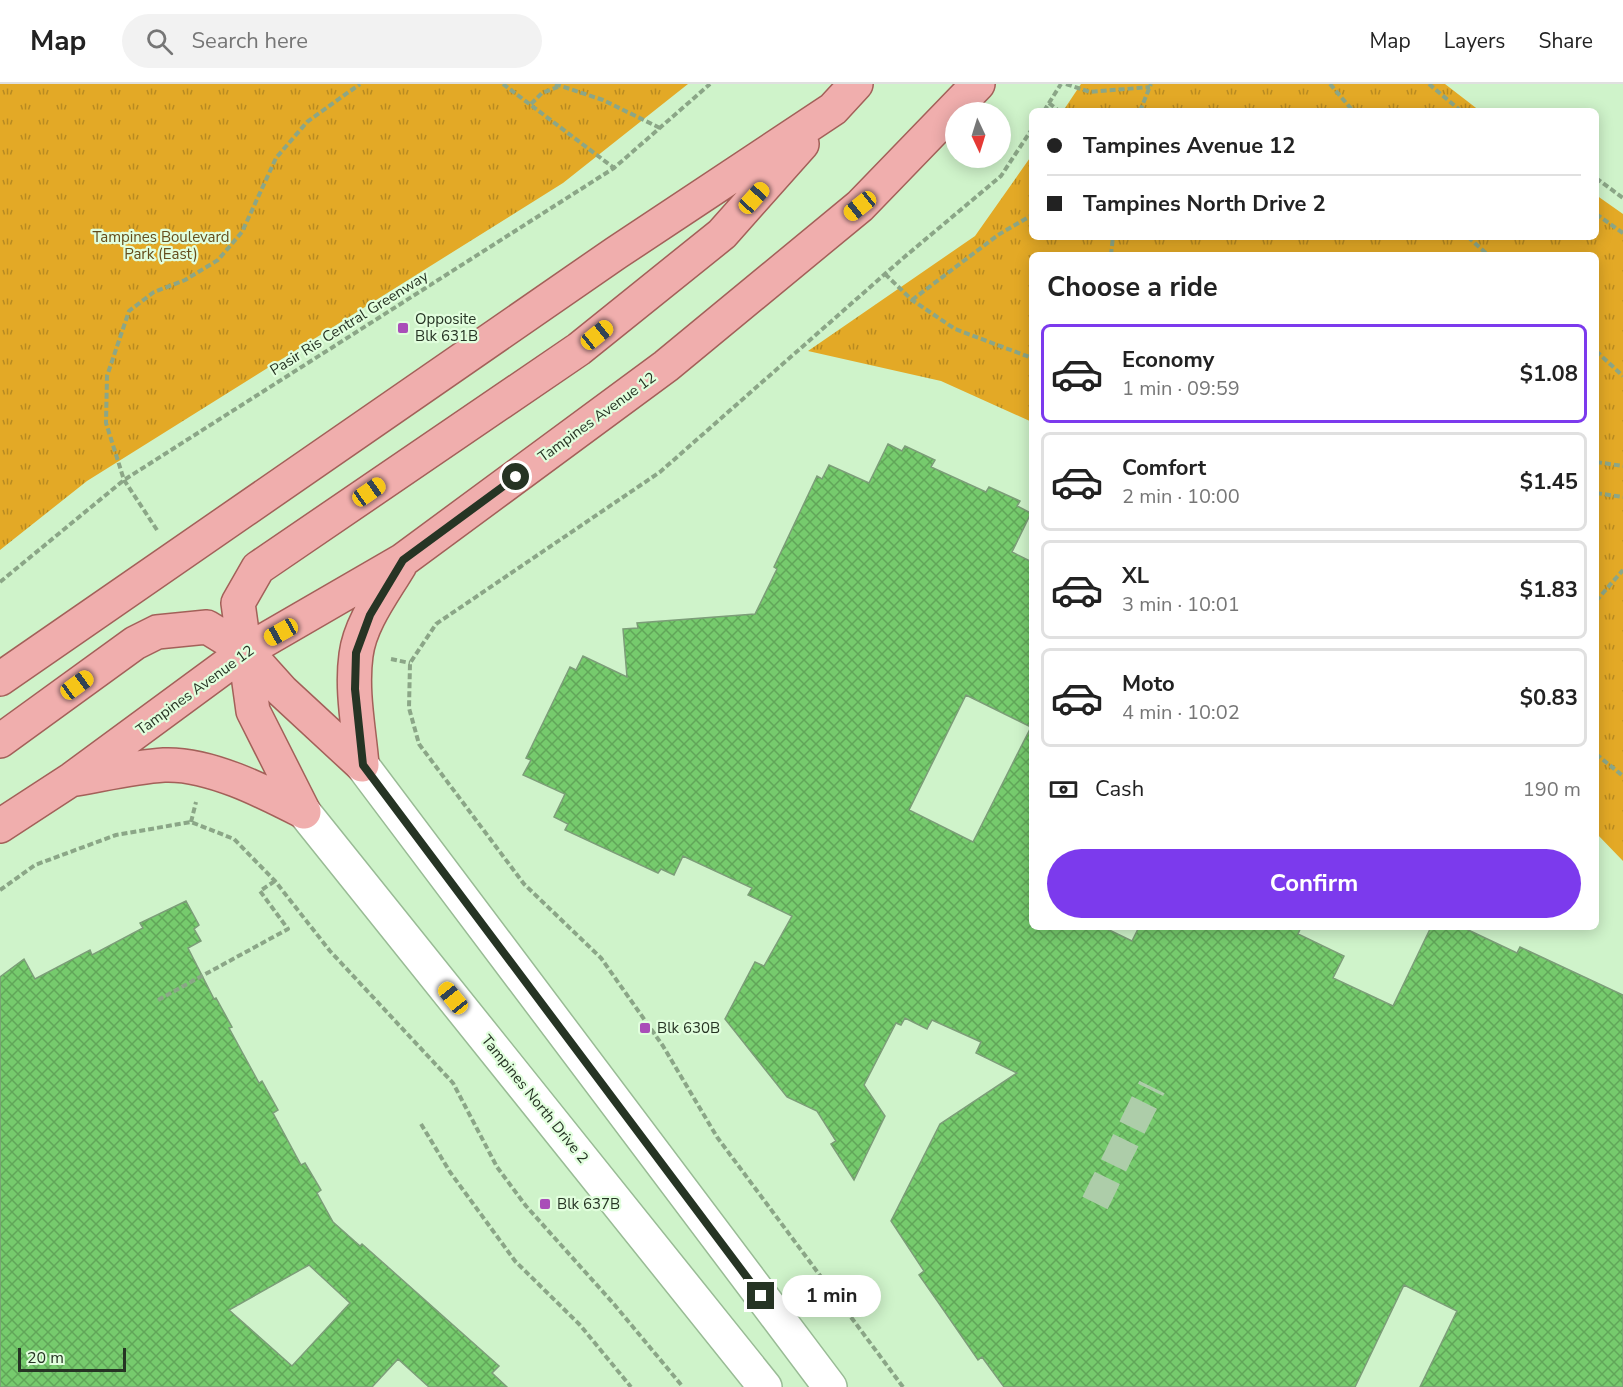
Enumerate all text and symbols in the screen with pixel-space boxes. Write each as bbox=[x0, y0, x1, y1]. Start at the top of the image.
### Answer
search box bbox=[122, 14, 542, 68]
text: Map bbox=[30, 22, 86, 60]
icon: search bbox=[143, 25, 176, 58]
text: Search here bbox=[191, 26, 308, 56]
text: Map bbox=[1369, 27, 1411, 55]
text: Layers bbox=[1444, 27, 1505, 55]
text: Share bbox=[1538, 27, 1593, 55]
north arrow bbox=[945, 102, 1011, 168]
map controls bbox=[945, 102, 1011, 168]
text: Tampines Avenue 12 bbox=[1083, 131, 1295, 161]
car bbox=[735, 179, 773, 217]
car bbox=[840, 188, 880, 224]
text: Tampines North Drive 2 bbox=[1083, 189, 1326, 219]
park label: Tampines Boulevard Park (East) bbox=[92, 227, 230, 264]
street label: Pasir Ris Central Greenway bbox=[266, 266, 432, 380]
text: Choose a ride bbox=[1047, 269, 1218, 306]
place label: Opposite Blk 631B bbox=[415, 309, 478, 346]
car bbox=[577, 317, 617, 353]
marker: Opposite Blk 631B bbox=[396, 321, 410, 335]
text: Economy bbox=[1122, 345, 1214, 375]
icon: car bbox=[1050, 347, 1104, 401]
text: $1.08 bbox=[1520, 359, 1578, 389]
street label: Tampines Avenue 12 bbox=[534, 367, 660, 467]
text: 1 min · 09:59 bbox=[1122, 375, 1240, 402]
text: Comfort bbox=[1122, 453, 1206, 483]
icon: car bbox=[1050, 455, 1104, 509]
route start bbox=[502, 463, 529, 490]
text: $1.45 bbox=[1520, 467, 1578, 497]
car bbox=[349, 474, 389, 510]
text: 2 min · 10:00 bbox=[1122, 483, 1240, 510]
text: XL bbox=[1122, 561, 1149, 591]
icon: car bbox=[1050, 563, 1104, 617]
text: $1.83 bbox=[1520, 575, 1578, 605]
text: 3 min · 10:01 bbox=[1122, 591, 1240, 618]
car bbox=[261, 615, 301, 649]
street label: Tampines Avenue 12 bbox=[132, 640, 258, 740]
car bbox=[57, 667, 97, 703]
text: Moto bbox=[1122, 669, 1175, 699]
icon: car bbox=[1050, 671, 1104, 725]
text: $0.83 bbox=[1520, 683, 1578, 713]
text: 4 min · 10:02 bbox=[1122, 699, 1240, 726]
icon: cash bbox=[1047, 773, 1080, 806]
text: Cash bbox=[1095, 774, 1144, 804]
text: 190 m bbox=[1523, 776, 1581, 803]
button: Confirm bbox=[1047, 849, 1581, 918]
car bbox=[435, 978, 471, 1018]
place label: Blk 630B bbox=[657, 1018, 720, 1038]
marker: Blk 630B bbox=[638, 1021, 652, 1035]
street label: Tampines North Drive 2 bbox=[477, 1031, 593, 1167]
place label: Blk 637B bbox=[557, 1194, 620, 1214]
marker: Blk 637B bbox=[538, 1197, 552, 1211]
callout: 1 min bbox=[782, 1275, 881, 1317]
route end bbox=[747, 1282, 774, 1309]
text: 1 min bbox=[806, 1282, 857, 1309]
scale bar bbox=[18, 1345, 126, 1372]
text: 20 m bbox=[27, 1347, 64, 1369]

